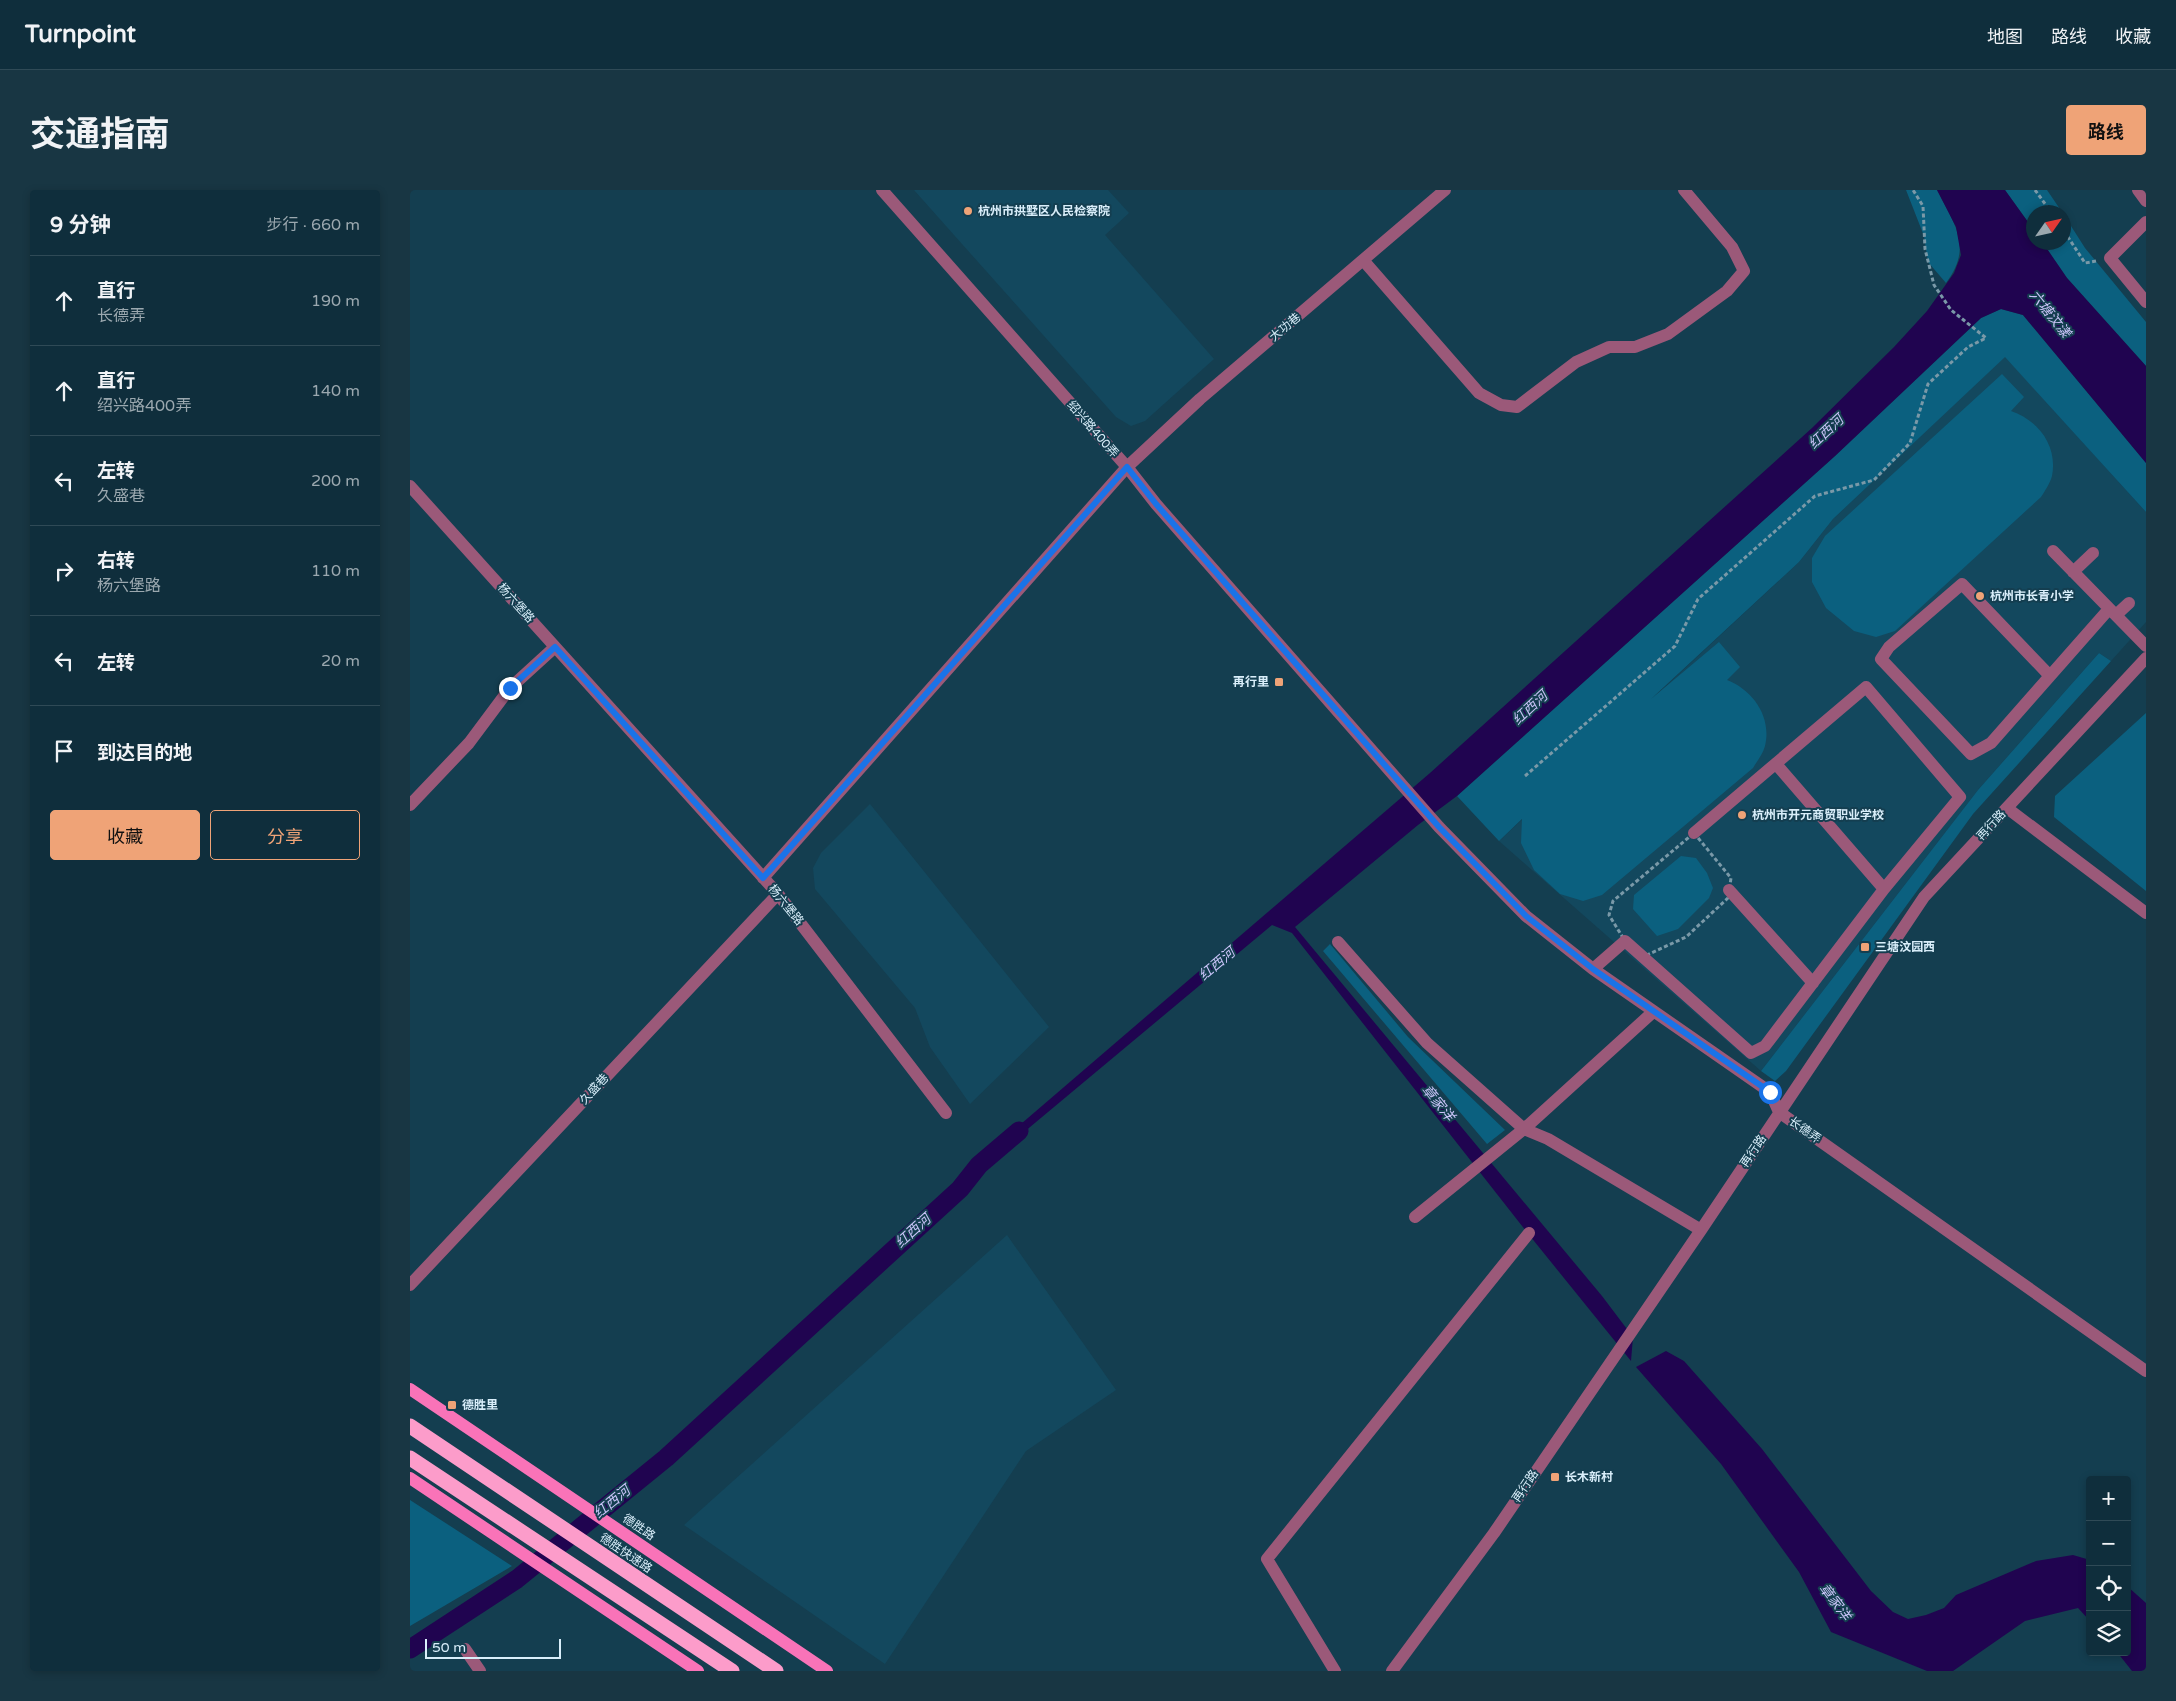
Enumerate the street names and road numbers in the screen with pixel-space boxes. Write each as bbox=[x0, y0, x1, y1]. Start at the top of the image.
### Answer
street label: 大功巷 bbox=[1267, 310, 1303, 344]
street label: 绍兴路400弄 bbox=[1065, 398, 1121, 460]
street label: 杨六堡路 bbox=[495, 580, 537, 626]
street label: 再行路 bbox=[1974, 807, 2008, 843]
street label: 杨六堡路 bbox=[765, 882, 807, 928]
street label: 久盛巷 bbox=[577, 1071, 611, 1107]
street label: 长德弄 bbox=[1786, 1114, 1824, 1146]
street label: 再行路 bbox=[1737, 1132, 1769, 1170]
street label: 再行路 bbox=[1509, 1467, 1541, 1505]
street label: 德胜路 bbox=[620, 1511, 658, 1543]
street label: 德胜快速路 bbox=[597, 1530, 655, 1576]

